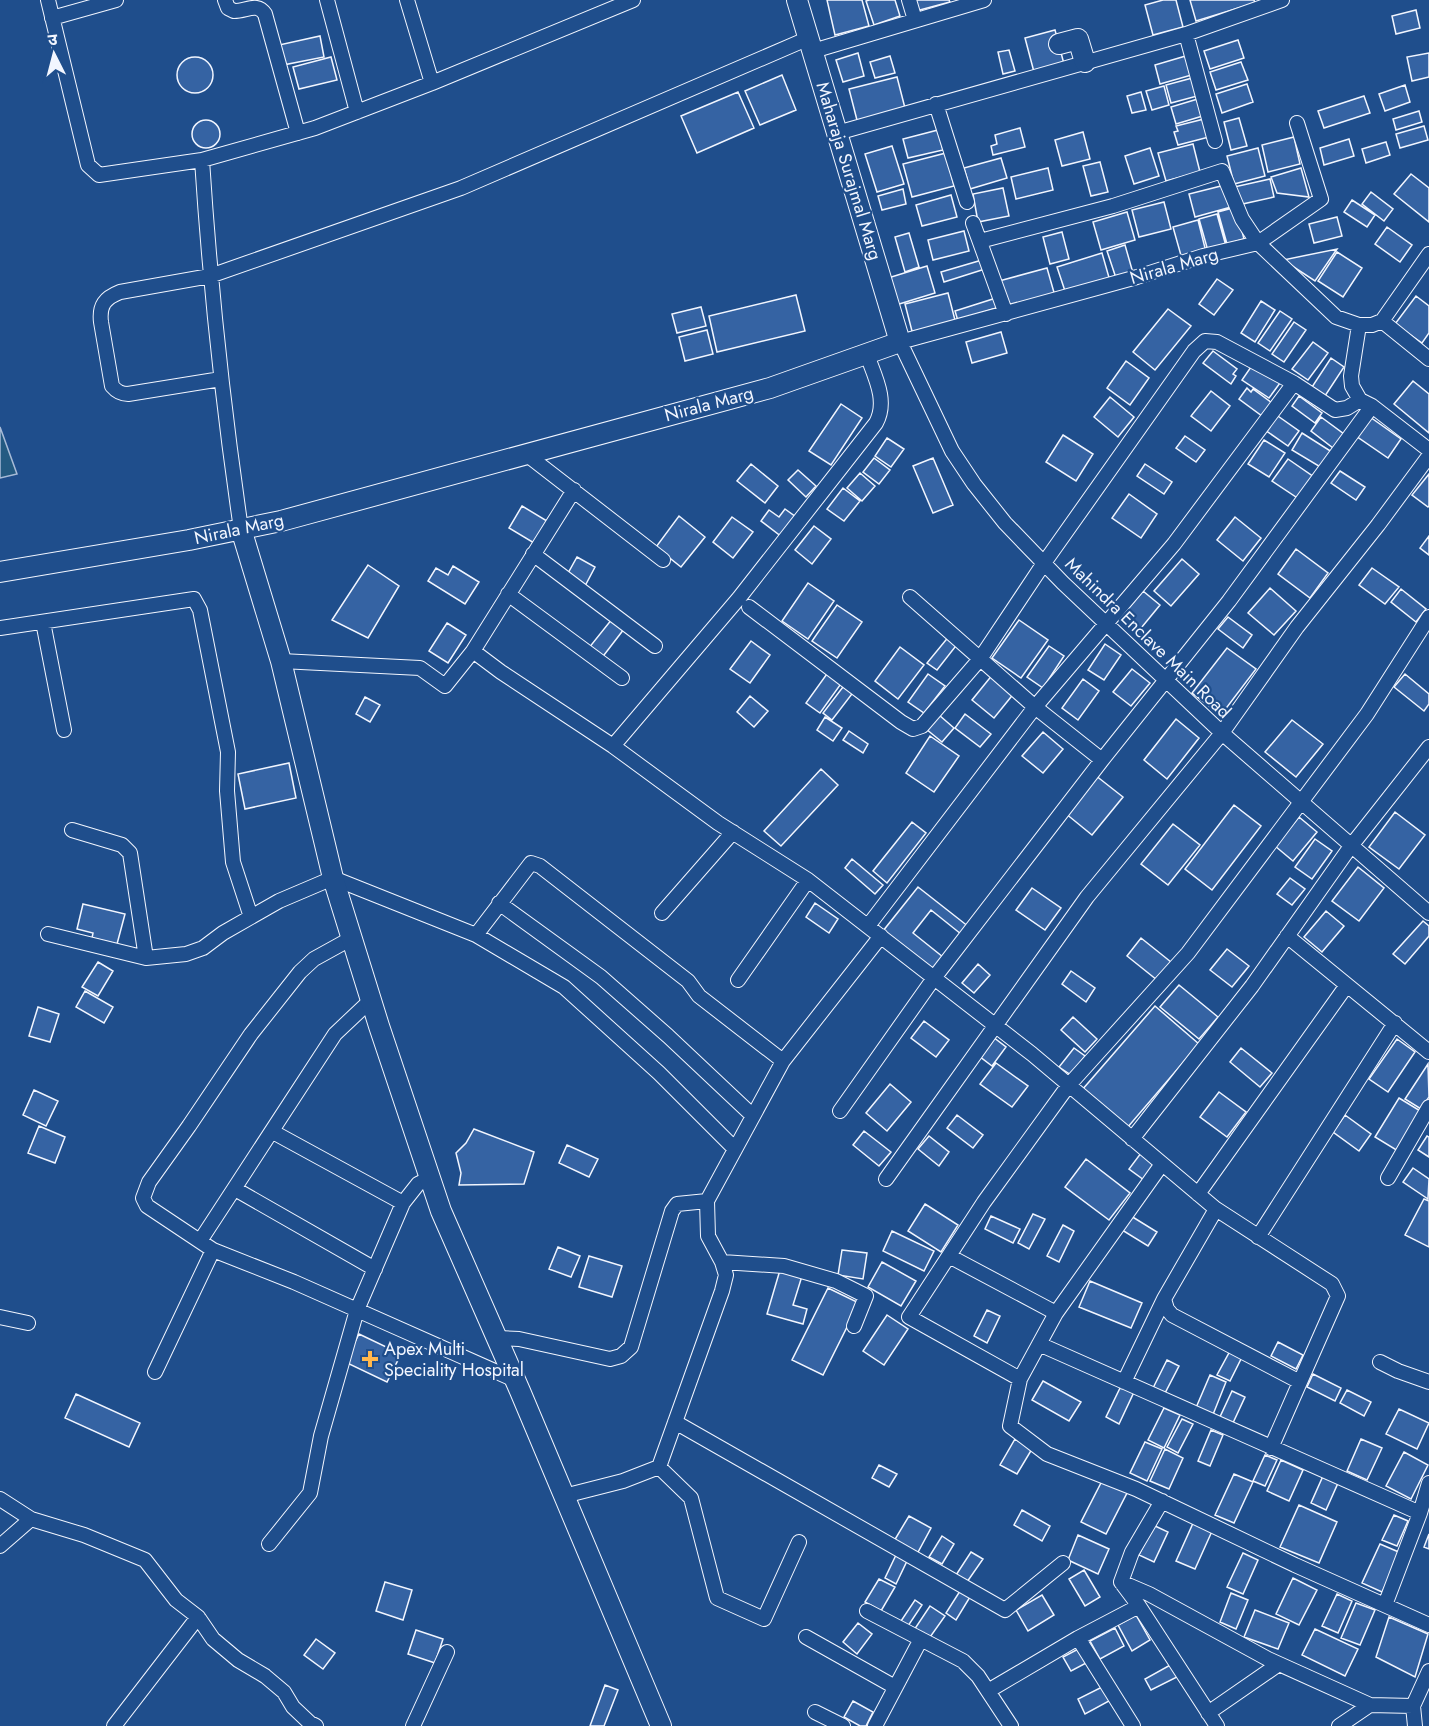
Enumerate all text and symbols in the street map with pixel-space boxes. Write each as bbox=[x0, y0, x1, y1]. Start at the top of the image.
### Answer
north arrow bbox=[24, 24, 84, 84]
text: उ bbox=[47, 28, 59, 52]
street label: Maharaja Surajmal Marg bbox=[810, 79, 888, 263]
street label: Nirala Marg bbox=[1127, 241, 1221, 291]
street label: Nirala Marg bbox=[662, 380, 756, 428]
street label: Nirala Marg bbox=[192, 507, 286, 551]
street label: Mahindra Enclave Main Road bbox=[1059, 552, 1237, 724]
place label: Apex Multi Speciality Hospital bbox=[384, 1336, 524, 1383]
marker: Apex Multi Speciality Hospital bbox=[361, 1350, 379, 1368]

